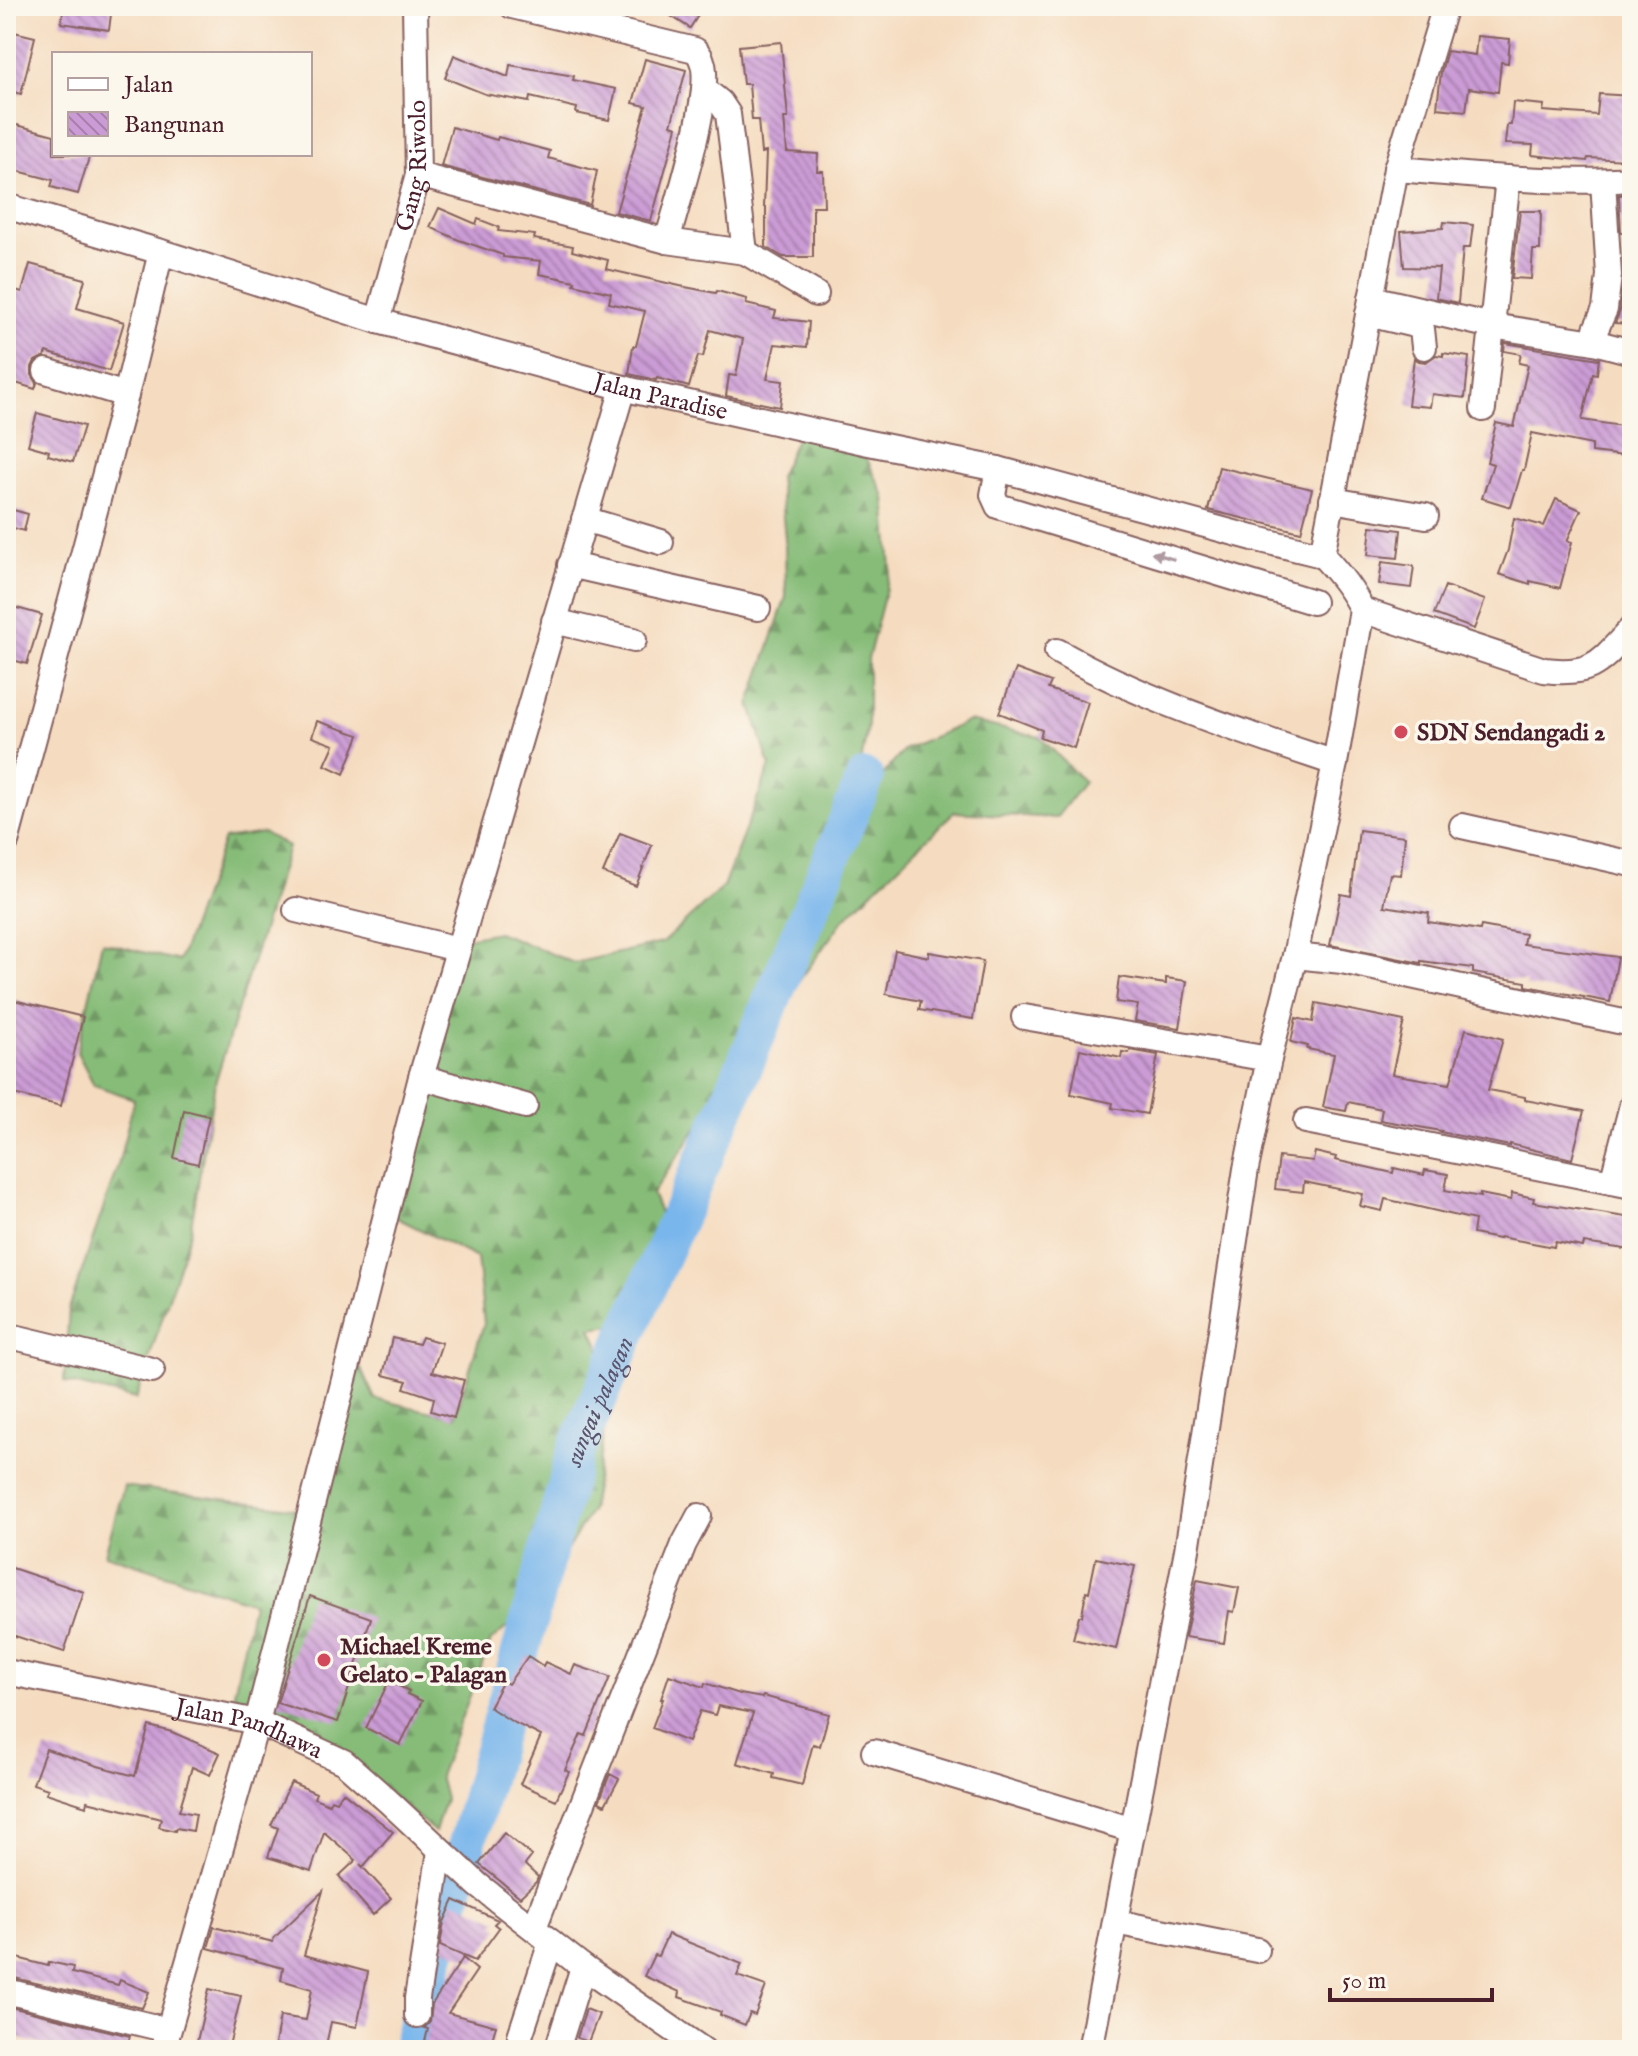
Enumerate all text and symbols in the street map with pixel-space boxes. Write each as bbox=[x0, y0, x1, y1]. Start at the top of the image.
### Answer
legend bbox=[52, 52, 312, 156]
text: Jalan bbox=[121, 70, 173, 101]
street label: Gang Riwolo bbox=[389, 100, 435, 235]
text: Bangunan bbox=[124, 110, 225, 141]
street label: Jalan Paradise bbox=[587, 366, 730, 428]
one-way arrow bbox=[1151, 549, 1175, 562]
place label: SDN Sendangadi 2 bbox=[1417, 718, 1605, 749]
marker: SDN Sendangadi 2 bbox=[1392, 723, 1410, 741]
water label: sungai palagan bbox=[557, 1331, 642, 1471]
place label: Michael Kreme Gelato - Palagan bbox=[340, 1632, 507, 1691]
marker: Michael Kreme Gelato - Palagan bbox=[315, 1651, 333, 1669]
street label: Jalan Pandhawa bbox=[170, 1692, 328, 1767]
scale bar bbox=[1330, 1952, 1492, 2002]
text: 50 m bbox=[1342, 1966, 1386, 1997]

